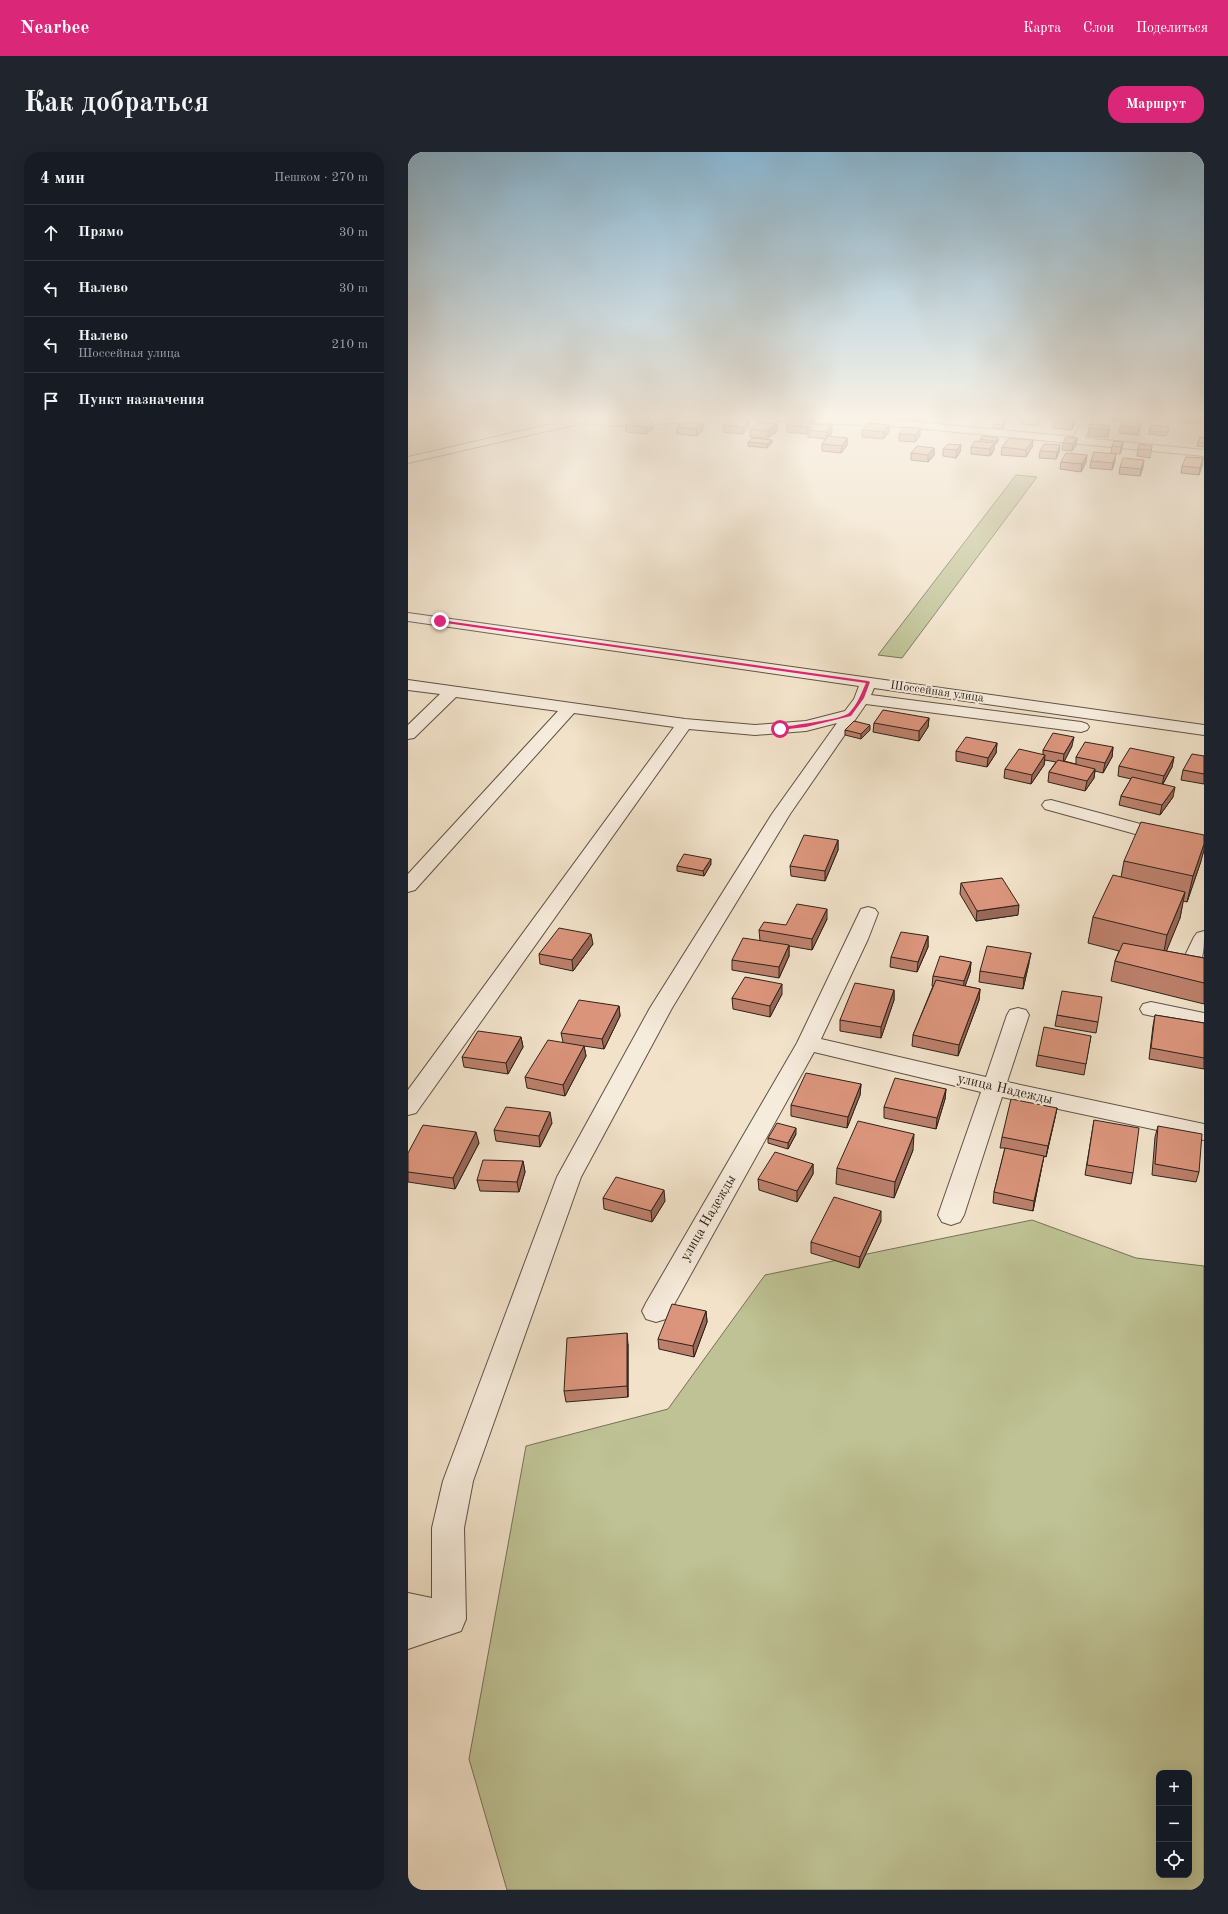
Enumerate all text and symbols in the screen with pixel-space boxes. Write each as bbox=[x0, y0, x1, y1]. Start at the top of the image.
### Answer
text: Nearbee bbox=[20, 19, 89, 38]
text: Карта bbox=[1023, 21, 1061, 35]
text: Слои bbox=[1083, 21, 1114, 35]
text: Поделиться bbox=[1136, 21, 1208, 35]
button: Маршрут bbox=[1108, 86, 1204, 123]
text: Как добраться bbox=[24, 90, 209, 118]
text: 4 мин bbox=[40, 170, 85, 187]
text: Пешком · 270 m bbox=[274, 171, 368, 184]
icon: ahead bbox=[40, 222, 62, 244]
text: Прямо bbox=[78, 225, 124, 240]
text: 30 m bbox=[339, 226, 368, 239]
icon: left bbox=[40, 278, 62, 300]
text: Налево bbox=[78, 281, 128, 296]
text: 30 m bbox=[339, 282, 368, 295]
text: Налево bbox=[78, 329, 128, 344]
icon: left bbox=[40, 334, 62, 356]
text: 210 m bbox=[331, 338, 368, 351]
text: Шоссейная улица bbox=[78, 347, 180, 360]
icon: arrive bbox=[40, 390, 62, 412]
text: Пункт назначения bbox=[78, 393, 205, 408]
route end bbox=[431, 612, 449, 630]
street label: Шоссейная улица bbox=[889, 679, 985, 705]
route start bbox=[771, 720, 789, 738]
street label: улица Надежды bbox=[956, 1071, 1054, 1107]
street label: улица Надежды bbox=[678, 1172, 738, 1264]
map controls bbox=[1156, 1770, 1192, 1878]
button: + bbox=[1156, 1770, 1192, 1806]
button: − bbox=[1156, 1806, 1192, 1842]
button: locate bbox=[1156, 1842, 1192, 1878]

